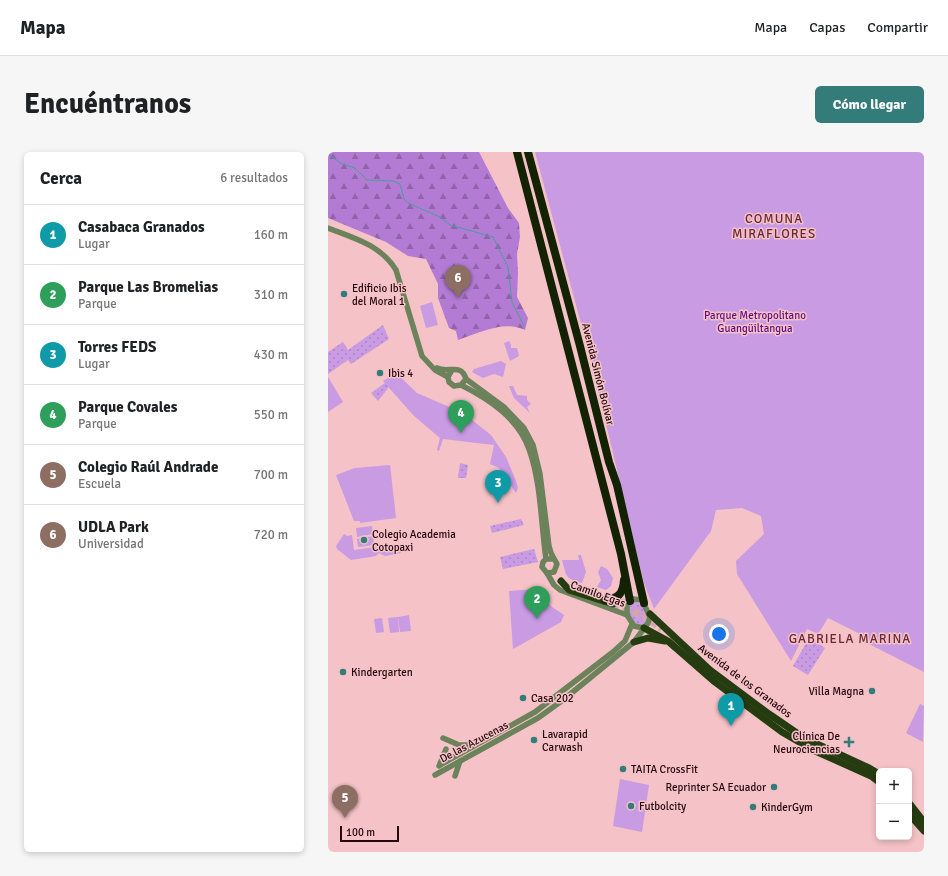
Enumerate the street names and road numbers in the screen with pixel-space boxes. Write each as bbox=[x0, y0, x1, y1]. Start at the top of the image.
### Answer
street label: Avenida Simón Bolívar bbox=[579, 322, 617, 426]
street label: Camilo Egas bbox=[569, 578, 627, 610]
street label: Avenida de los Granados bbox=[696, 641, 795, 721]
street label: De las Azucenas bbox=[437, 718, 511, 766]

